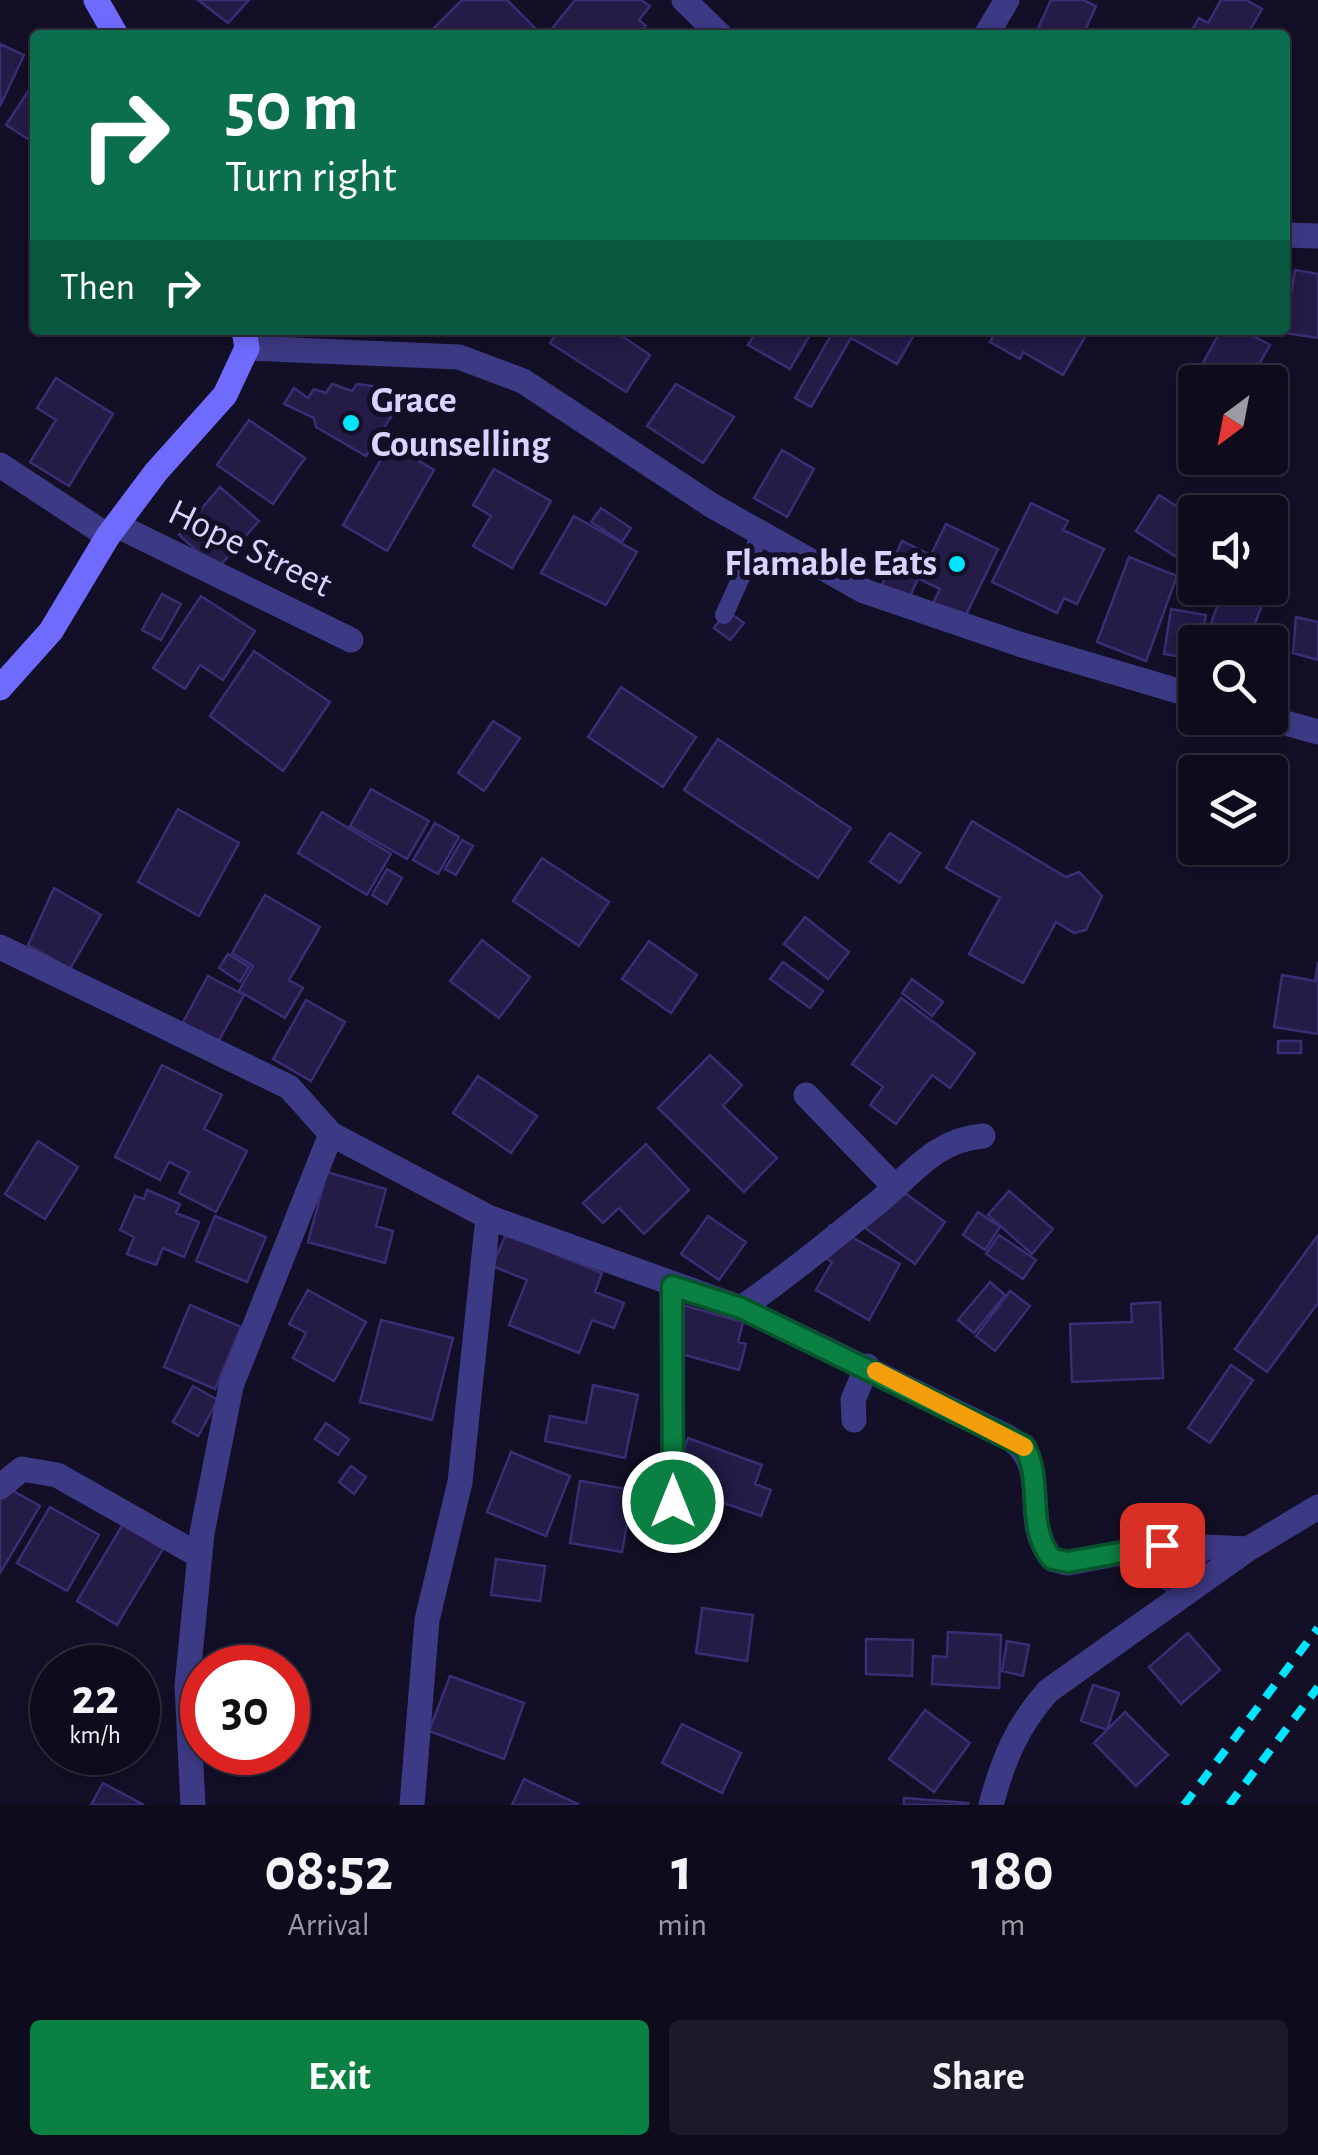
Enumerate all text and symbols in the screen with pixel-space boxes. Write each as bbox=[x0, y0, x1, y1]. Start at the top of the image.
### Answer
icon: right bbox=[60, 70, 190, 200]
text: 50 m bbox=[225, 73, 359, 143]
text: Turn right bbox=[225, 155, 397, 200]
icon: right bbox=[155, 260, 210, 315]
text: Then bbox=[60, 269, 135, 307]
north arrow bbox=[1178, 365, 1288, 475]
map controls bbox=[1178, 365, 1288, 865]
place label: Grace Counselling bbox=[371, 382, 551, 464]
marker: Grace Counselling bbox=[340, 412, 362, 434]
street label: Hope Street bbox=[162, 493, 338, 605]
button: sound bbox=[1178, 495, 1288, 605]
place label: Flamable Eats bbox=[724, 545, 937, 583]
marker: Flamable Eats bbox=[946, 553, 968, 575]
button: search bbox=[1178, 625, 1288, 735]
button: layers bbox=[1178, 755, 1288, 865]
position arrow bbox=[621, 1450, 725, 1554]
pin bbox=[1120, 1503, 1205, 1588]
icon: arrive bbox=[1135, 1518, 1190, 1573]
speed limit sign: 30 bbox=[180, 1645, 310, 1775]
text: 22 bbox=[71, 1673, 119, 1723]
text: km/h bbox=[69, 1723, 121, 1748]
text: 08:52 bbox=[264, 1841, 393, 1901]
text: 1 bbox=[671, 1841, 693, 1901]
text: 180 bbox=[971, 1841, 1054, 1901]
text: Arrival bbox=[287, 1909, 370, 1941]
text: min bbox=[657, 1909, 707, 1941]
text: m bbox=[1000, 1909, 1025, 1941]
button: Exit bbox=[30, 2020, 649, 2135]
button: Share bbox=[669, 2020, 1288, 2135]

